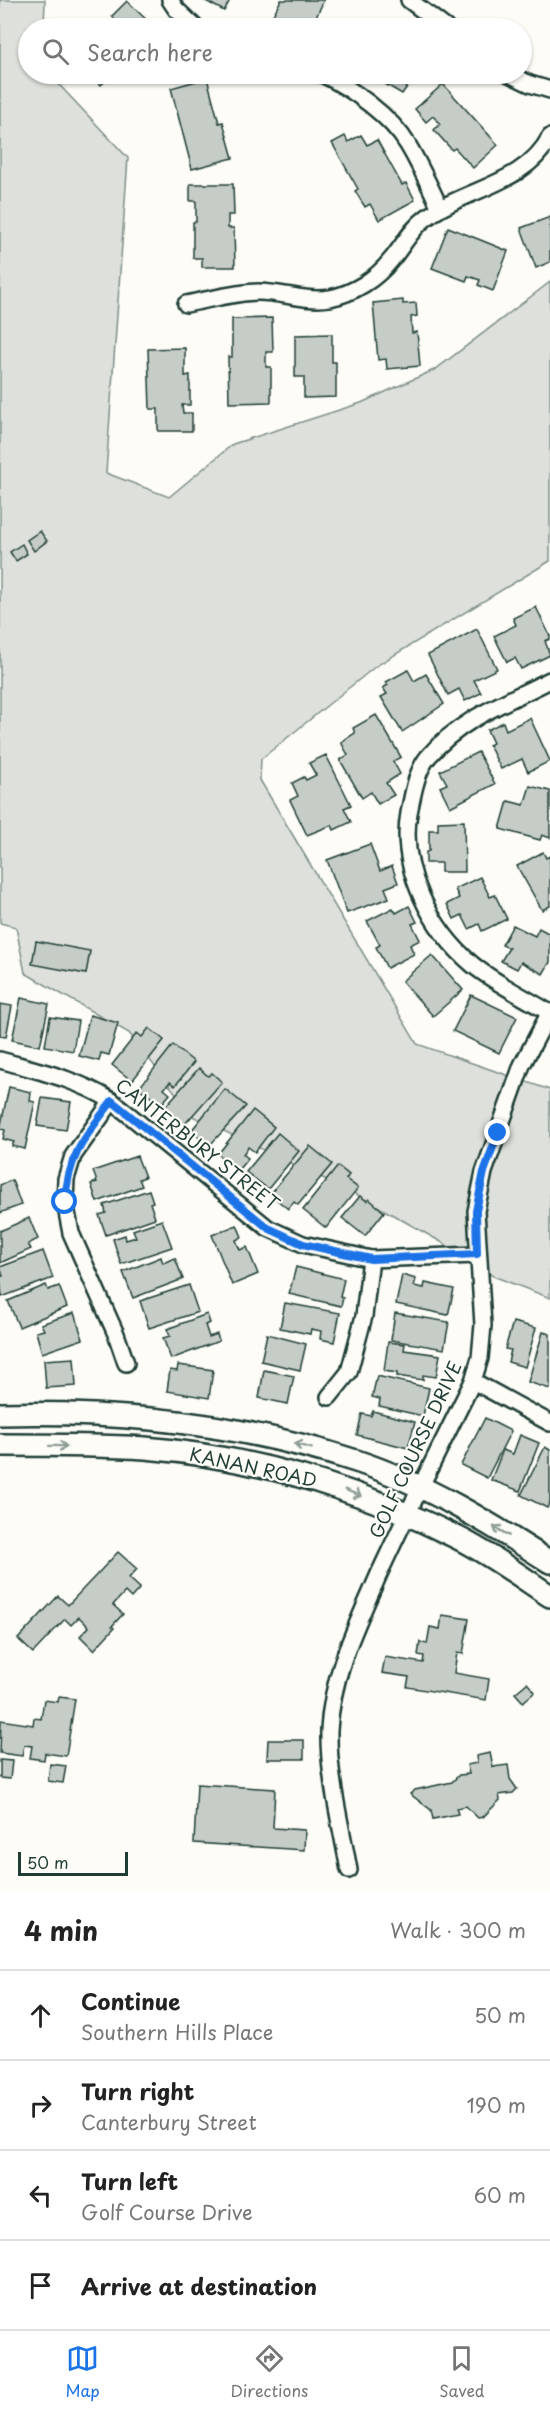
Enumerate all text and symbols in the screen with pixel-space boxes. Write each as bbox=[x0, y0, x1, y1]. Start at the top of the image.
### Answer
search box bbox=[18, 18, 532, 84]
icon: search bbox=[39, 35, 72, 68]
text: Search here bbox=[87, 35, 213, 68]
street label: CANTERBURY STREET bbox=[110, 1071, 286, 1217]
route end bbox=[484, 1119, 510, 1145]
route start bbox=[51, 1188, 77, 1214]
street label: GOLF COURSE DRIVE bbox=[362, 1356, 468, 1542]
one-way arrow bbox=[48, 1440, 68, 1452]
street label: KANAN ROAD bbox=[187, 1440, 320, 1493]
one-way arrow bbox=[294, 1440, 313, 1451]
one-way arrow bbox=[343, 1488, 362, 1499]
one-way arrow bbox=[493, 1524, 510, 1536]
scale bar bbox=[18, 1849, 128, 1876]
text: 50 m bbox=[27, 1850, 68, 1874]
text: 4 min bbox=[24, 1911, 98, 1950]
text: Walk · 300 m bbox=[390, 1915, 526, 1945]
text: Continue bbox=[81, 1984, 180, 2017]
icon: ahead bbox=[24, 1999, 57, 2032]
text: 50 m bbox=[474, 2000, 526, 2030]
text: Southern Hills Place bbox=[81, 2017, 273, 2047]
text: Turn right bbox=[81, 2074, 194, 2107]
icon: right bbox=[24, 2089, 57, 2122]
text: 190 m bbox=[467, 2090, 526, 2120]
text: Canterbury Street bbox=[81, 2107, 257, 2137]
text: Turn left bbox=[81, 2164, 178, 2197]
icon: left bbox=[24, 2179, 57, 2212]
text: 60 m bbox=[474, 2180, 526, 2210]
text: Golf Course Drive bbox=[81, 2197, 253, 2227]
icon: arrive bbox=[24, 2269, 57, 2302]
text: Arrive at destination bbox=[81, 2269, 317, 2302]
tab: Map bbox=[65, 2342, 100, 2402]
tab: Directions bbox=[230, 2342, 308, 2402]
tab: Saved bbox=[439, 2342, 485, 2402]

